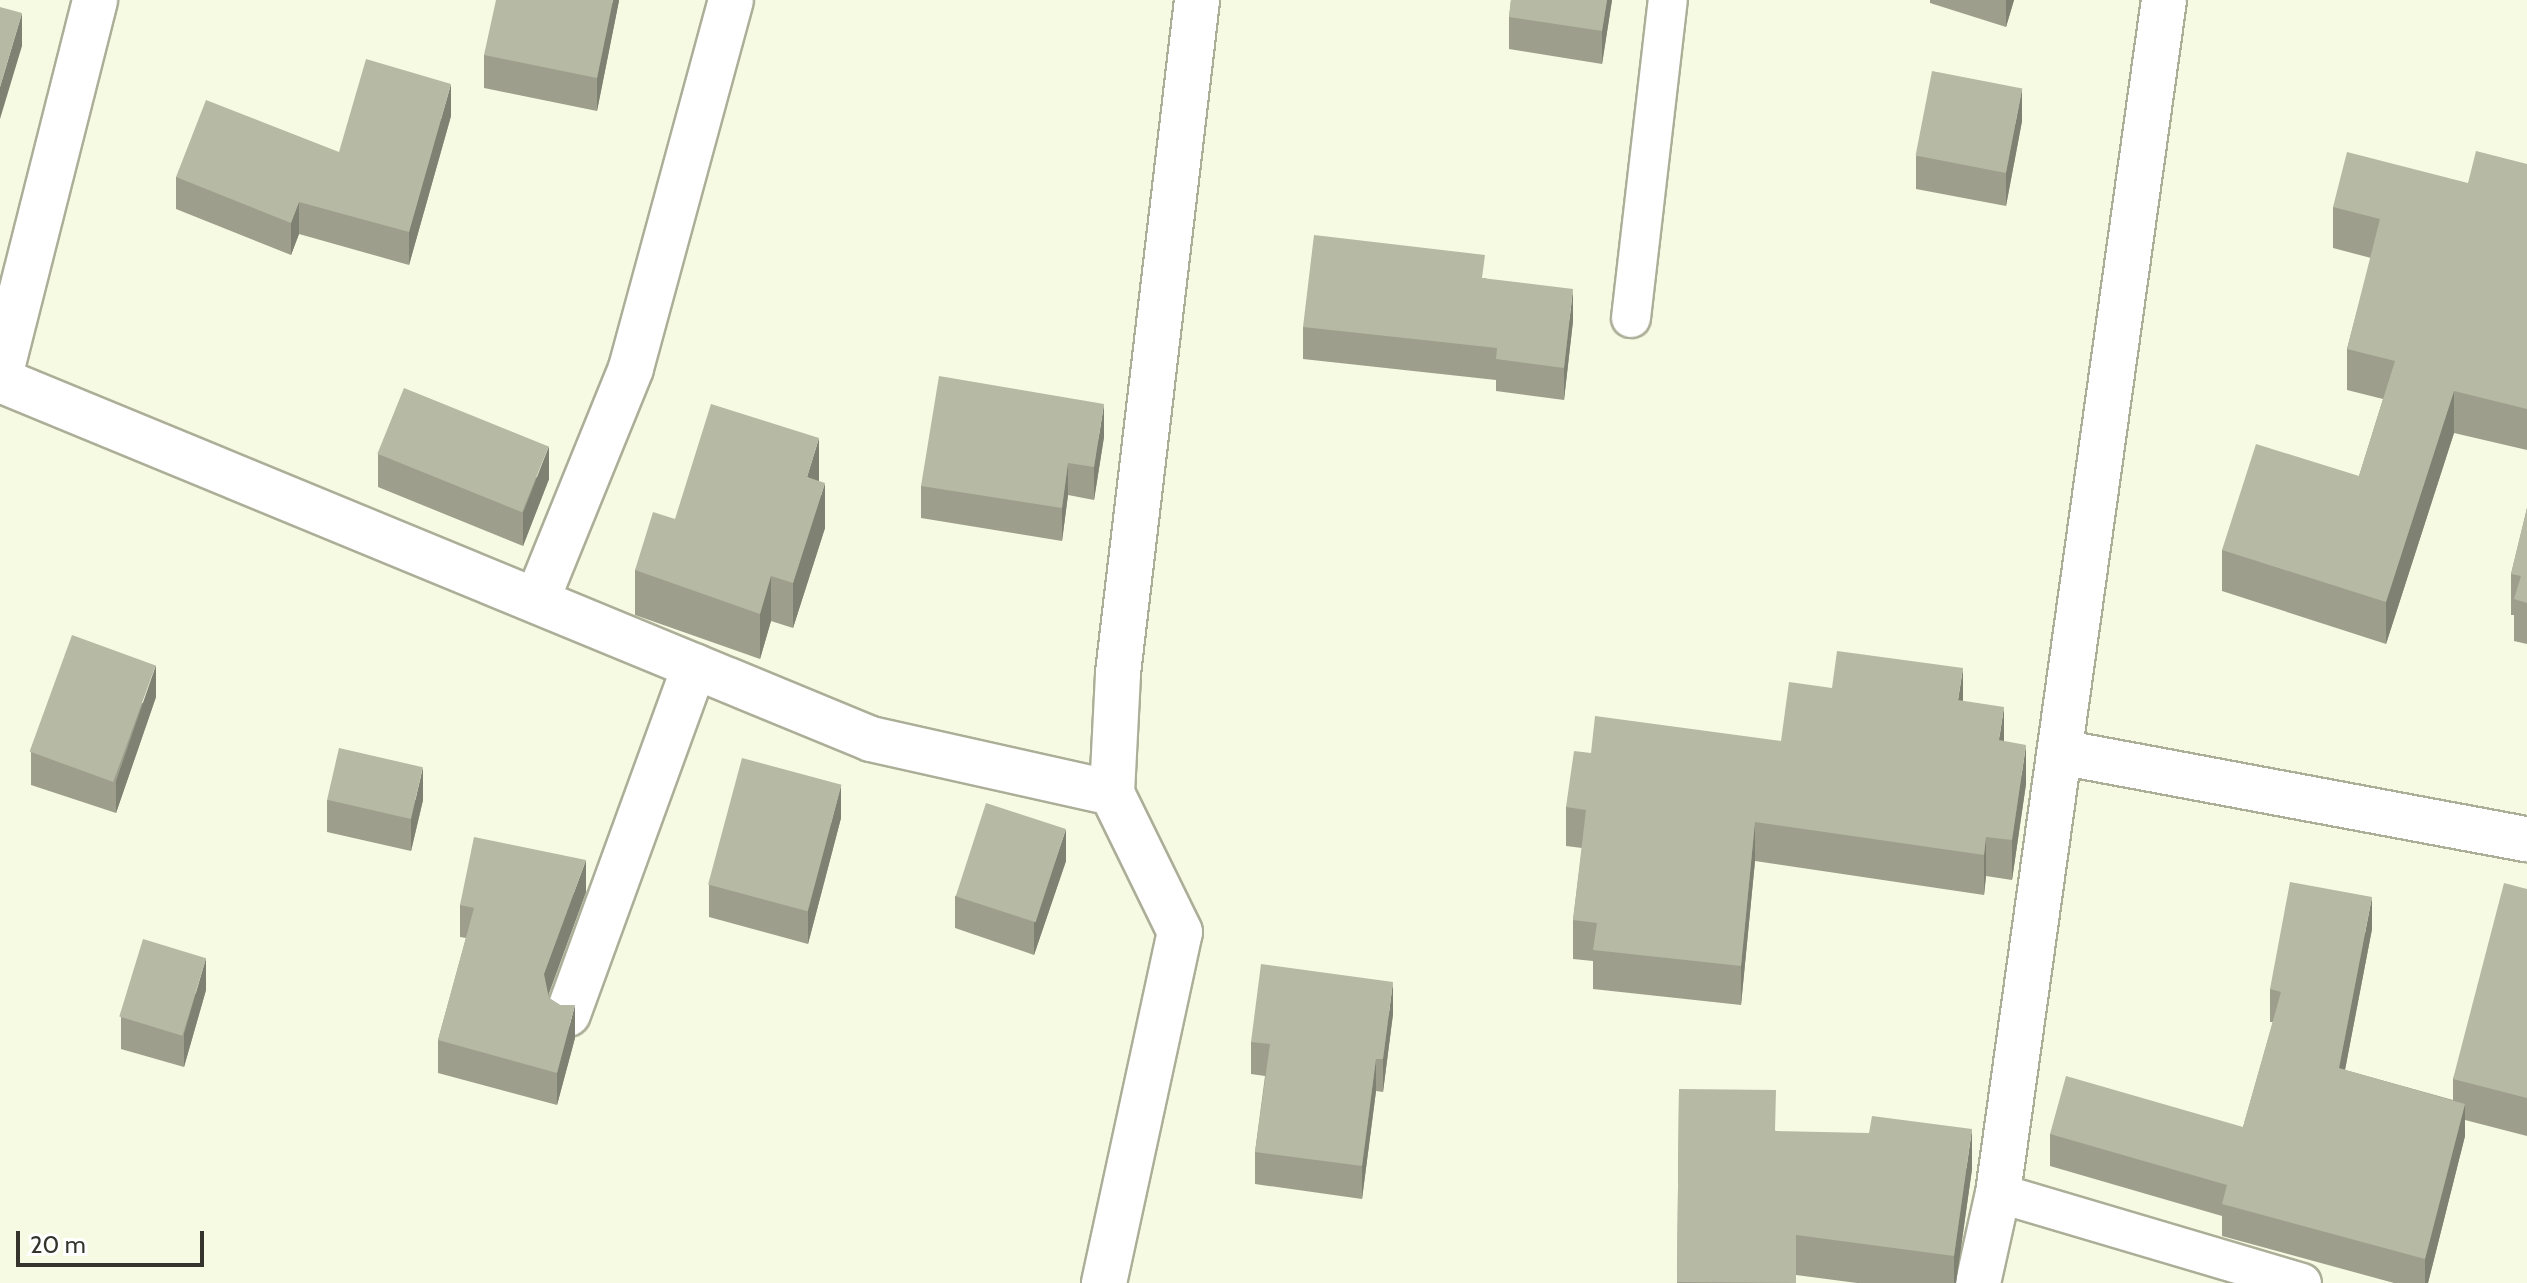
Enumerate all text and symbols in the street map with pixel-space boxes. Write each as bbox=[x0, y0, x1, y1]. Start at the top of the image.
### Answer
scale bar bbox=[20, 1215, 208, 1265]
text: 20 m bbox=[30, 1230, 86, 1259]

